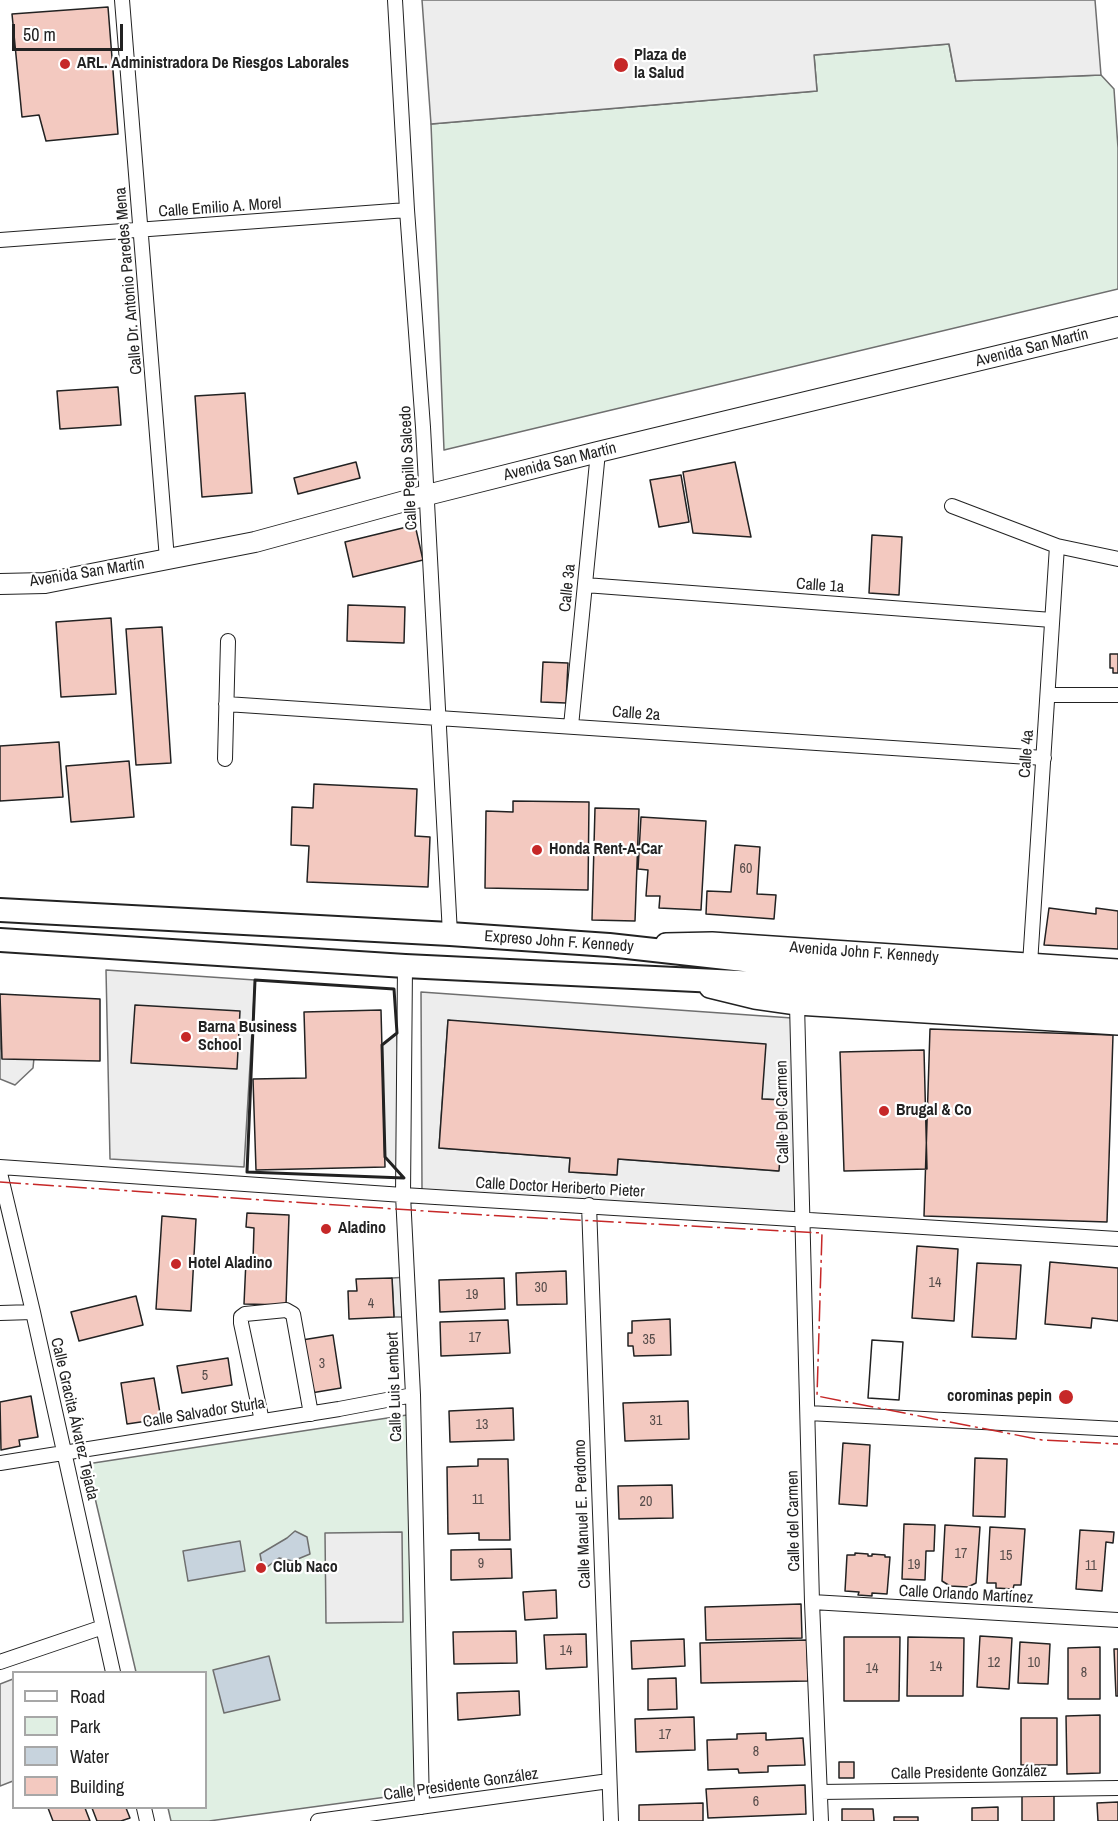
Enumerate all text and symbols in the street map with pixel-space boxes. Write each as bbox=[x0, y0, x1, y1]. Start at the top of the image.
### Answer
scale bar bbox=[15, 12, 126, 50]
text: 50 m bbox=[23, 22, 56, 47]
place label: Plaza de la Salud bbox=[634, 46, 687, 84]
place label: ARL. Administradora De Riesgos Laborales bbox=[77, 54, 349, 74]
marker: Plaza de la Salud bbox=[612, 56, 630, 74]
marker: ARL. Administradora De Riesgos Laborales bbox=[58, 57, 72, 71]
street label: Calle Dr. Antonio Paredes Mena bbox=[111, 186, 147, 376]
street label: Calle Emilio A. Morel bbox=[158, 194, 282, 222]
street label: Avenida San Martín bbox=[974, 325, 1090, 371]
street label: Calle Pepillo Salcedo bbox=[396, 405, 422, 531]
street label: Avenida San Martín bbox=[502, 439, 618, 485]
street label: Avenida San Martín bbox=[28, 554, 146, 592]
street label: Calle 3a bbox=[556, 563, 580, 613]
street label: Calle 1a bbox=[795, 575, 845, 597]
street label: Calle 2a bbox=[611, 703, 661, 725]
street label: Calle 4a bbox=[1016, 729, 1038, 779]
place label: Honda Rent-A-Car bbox=[549, 840, 663, 860]
marker: Honda Rent-A-Car bbox=[530, 843, 544, 857]
house number: 60 bbox=[740, 861, 752, 877]
street label: Expreso John F. Kennedy bbox=[484, 927, 634, 957]
street label: Avenida John F. Kennedy bbox=[789, 938, 939, 968]
place label: Barna Business School bbox=[198, 1018, 297, 1056]
marker: Barna Business School bbox=[179, 1030, 193, 1044]
street label: Calle Del Carmen bbox=[772, 1060, 794, 1164]
place label: Brugal & Co bbox=[896, 1101, 972, 1121]
marker: Brugal & Co bbox=[877, 1104, 891, 1118]
street label: Calle Doctor Heriberto Pieter bbox=[475, 1174, 645, 1202]
place label: Aladino bbox=[338, 1219, 386, 1239]
marker: Aladino bbox=[319, 1222, 333, 1236]
place label: Hotel Aladino bbox=[188, 1254, 273, 1274]
marker: Hotel Aladino bbox=[169, 1257, 183, 1271]
house number: 14 bbox=[929, 1275, 941, 1291]
house number: 30 bbox=[535, 1280, 547, 1296]
house number: 19 bbox=[466, 1287, 478, 1303]
house number: 4 bbox=[368, 1296, 374, 1312]
house number: 17 bbox=[469, 1330, 481, 1346]
street label: Calle Luis Lembert bbox=[383, 1332, 407, 1442]
house number: 35 bbox=[643, 1332, 655, 1348]
street label: Calle Gracita Álvarez Tejada bbox=[46, 1336, 102, 1502]
house number: 3 bbox=[319, 1356, 325, 1372]
house number: 5 bbox=[202, 1368, 208, 1384]
place label: corominas pepin bbox=[947, 1387, 1052, 1407]
marker: corominas pepin bbox=[1057, 1388, 1075, 1406]
street label: Calle Salvador Sturla bbox=[142, 1394, 266, 1432]
house number: 31 bbox=[650, 1413, 662, 1429]
house number: 13 bbox=[476, 1417, 488, 1433]
street label: Calle Manuel E. Perdomo bbox=[571, 1439, 595, 1589]
street label: Calle del Carmen bbox=[784, 1470, 804, 1572]
house number: 11 bbox=[472, 1492, 484, 1508]
house number: 20 bbox=[640, 1494, 652, 1510]
house number: 17 bbox=[955, 1546, 967, 1562]
house number: 15 bbox=[1000, 1548, 1012, 1564]
house number: 9 bbox=[478, 1556, 484, 1572]
house number: 19 bbox=[908, 1557, 920, 1573]
place label: Club Naco bbox=[273, 1558, 338, 1578]
house number: 11 bbox=[1085, 1558, 1097, 1574]
marker: Club Naco bbox=[254, 1561, 268, 1575]
street label: Calle Orlando Martínez bbox=[898, 1582, 1034, 1608]
house number: 14 bbox=[560, 1643, 572, 1659]
house number: 12 bbox=[988, 1655, 1000, 1671]
house number: 10 bbox=[1028, 1655, 1040, 1671]
house number: 14 bbox=[930, 1659, 942, 1675]
house number: 14 bbox=[866, 1661, 878, 1677]
house number: 8 bbox=[1081, 1665, 1087, 1681]
legend bbox=[12, 1671, 207, 1809]
text: Road bbox=[70, 1684, 105, 1709]
text: Park bbox=[70, 1714, 100, 1739]
house number: 17 bbox=[659, 1727, 671, 1743]
text: Water bbox=[70, 1744, 109, 1769]
house number: 8 bbox=[753, 1744, 759, 1760]
street label: Calle Presidente González bbox=[891, 1762, 1047, 1784]
street label: Calle Presidente González bbox=[382, 1765, 540, 1805]
text: Building bbox=[70, 1774, 124, 1799]
house number: 6 bbox=[753, 1794, 759, 1810]

